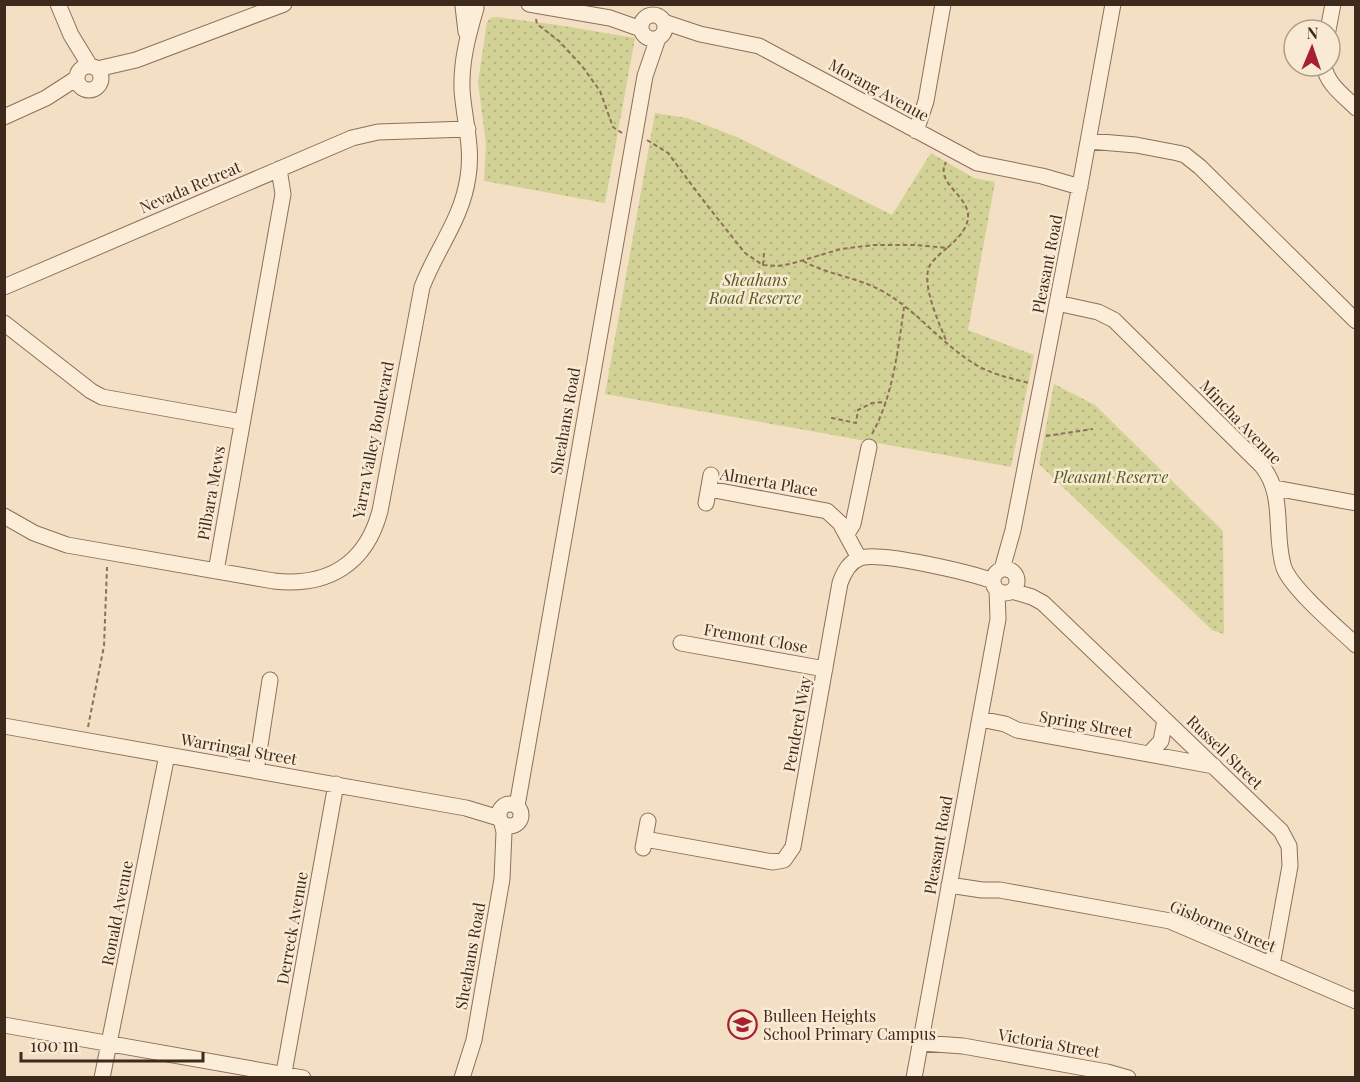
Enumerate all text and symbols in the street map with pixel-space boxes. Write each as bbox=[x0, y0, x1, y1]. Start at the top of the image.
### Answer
north arrow bbox=[1282, 18, 1342, 78]
text: N bbox=[1306, 22, 1319, 43]
street label: Morang Avenue bbox=[825, 53, 933, 126]
street label: Nevada Retreat bbox=[136, 156, 244, 217]
street label: Pleasant Road bbox=[1027, 213, 1066, 315]
park label: Sheahans Road Reserve bbox=[708, 269, 801, 308]
street label: Yarra Valley Boulevard bbox=[347, 359, 398, 521]
street label: Sheahans Road bbox=[545, 366, 584, 476]
street label: Mincha Avenue bbox=[1196, 375, 1287, 468]
street label: Pilbara Mews bbox=[192, 444, 229, 542]
street label: Almerta Place bbox=[717, 462, 820, 500]
park label: Pleasant Reserve bbox=[1053, 466, 1169, 487]
street label: Fremont Close bbox=[702, 618, 810, 657]
street label: Penderel Way bbox=[778, 674, 815, 773]
street label: Spring Street bbox=[1038, 705, 1135, 742]
street label: Russell Street bbox=[1183, 710, 1268, 794]
street label: Warringal Street bbox=[178, 728, 299, 769]
street label: Pleasant Road bbox=[918, 794, 957, 896]
street label: Ronald Avenue bbox=[96, 859, 137, 967]
street label: Derreck Avenue bbox=[271, 870, 312, 986]
street label: Gisborne Street bbox=[1167, 895, 1280, 956]
street label: Sheahans Road bbox=[450, 901, 489, 1011]
place label: Bulleen Heights School Primary Campus bbox=[763, 1005, 936, 1044]
school or university icon: Bulleen Heights School Primary Campus bbox=[726, 1009, 758, 1041]
street label: Victoria Street bbox=[996, 1023, 1102, 1062]
scale bar bbox=[21, 1025, 202, 1063]
text: 100 m bbox=[30, 1033, 79, 1057]

